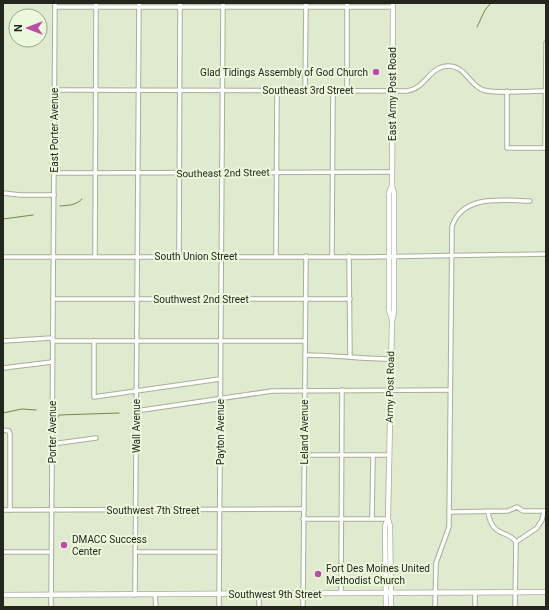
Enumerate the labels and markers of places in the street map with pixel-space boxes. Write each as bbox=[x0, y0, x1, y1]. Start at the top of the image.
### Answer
place label: Glad Tidings Assembly of God Church bbox=[200, 67, 368, 78]
marker: Glad Tidings Assembly of God Church bbox=[371, 67, 381, 77]
place label: DMACC Success Center bbox=[72, 534, 147, 557]
marker: DMACC Success Center bbox=[59, 540, 69, 550]
place label: Fort Des Moines United Methodist Church bbox=[326, 563, 430, 586]
marker: Fort Des Moines United Methodist Church bbox=[313, 569, 323, 579]

